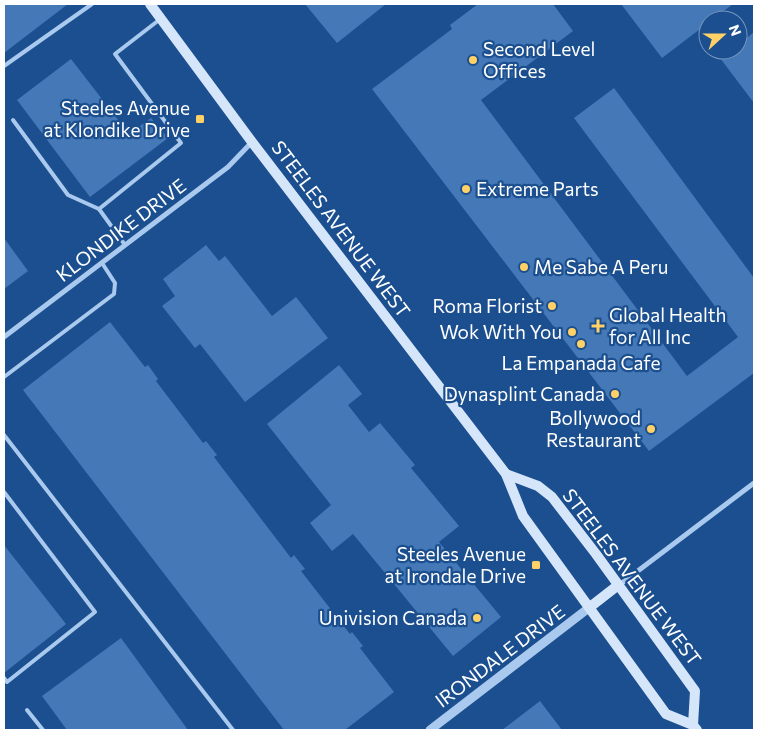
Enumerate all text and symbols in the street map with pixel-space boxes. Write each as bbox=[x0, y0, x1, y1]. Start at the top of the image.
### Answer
north arrow bbox=[698, 10, 748, 60]
text: N bbox=[726, 22, 745, 38]
place label: Second Level Offices bbox=[483, 37, 595, 82]
marker: Second Level Offices bbox=[467, 54, 479, 66]
place label: Steeles Avenue at Klondike Drive bbox=[44, 96, 190, 141]
marker: Steeles Avenue at Klondike Drive bbox=[194, 113, 206, 125]
street label: STEELES AVENUE WEST bbox=[267, 136, 415, 322]
street label: KLONDIKE DRIVE bbox=[51, 173, 190, 286]
place label: Extreme Parts bbox=[476, 177, 599, 200]
marker: Extreme Parts bbox=[460, 183, 472, 195]
place label: Me Sabe A Peru bbox=[534, 255, 668, 278]
marker: Me Sabe A Peru bbox=[518, 261, 530, 273]
place label: Roma Florist bbox=[432, 294, 542, 317]
marker: Roma Florist bbox=[546, 300, 558, 312]
place label: Global Health for All Inc bbox=[609, 303, 726, 348]
marker: Global Health for All Inc bbox=[591, 319, 605, 333]
place label: Wok With You bbox=[439, 320, 562, 343]
marker: Wok With You bbox=[566, 326, 578, 338]
marker: La Empanada Cafe bbox=[575, 338, 587, 350]
place label: La Empanada Cafe bbox=[502, 351, 660, 374]
place label: Dynasplint Canada bbox=[444, 382, 605, 405]
marker: Dynasplint Canada bbox=[609, 388, 621, 400]
place label: Bollywood Restaurant bbox=[546, 406, 641, 451]
marker: Bollywood Restaurant bbox=[645, 423, 657, 435]
street label: STEELES AVENUE WEST bbox=[558, 484, 706, 670]
place label: Steeles Avenue at Irondale Drive bbox=[385, 542, 526, 587]
marker: Steeles Avenue at Irondale Drive bbox=[530, 559, 542, 571]
street label: IRONDALE DRIVE bbox=[430, 599, 569, 712]
place label: Univision Canada bbox=[319, 606, 467, 629]
marker: Univision Canada bbox=[471, 612, 483, 624]

